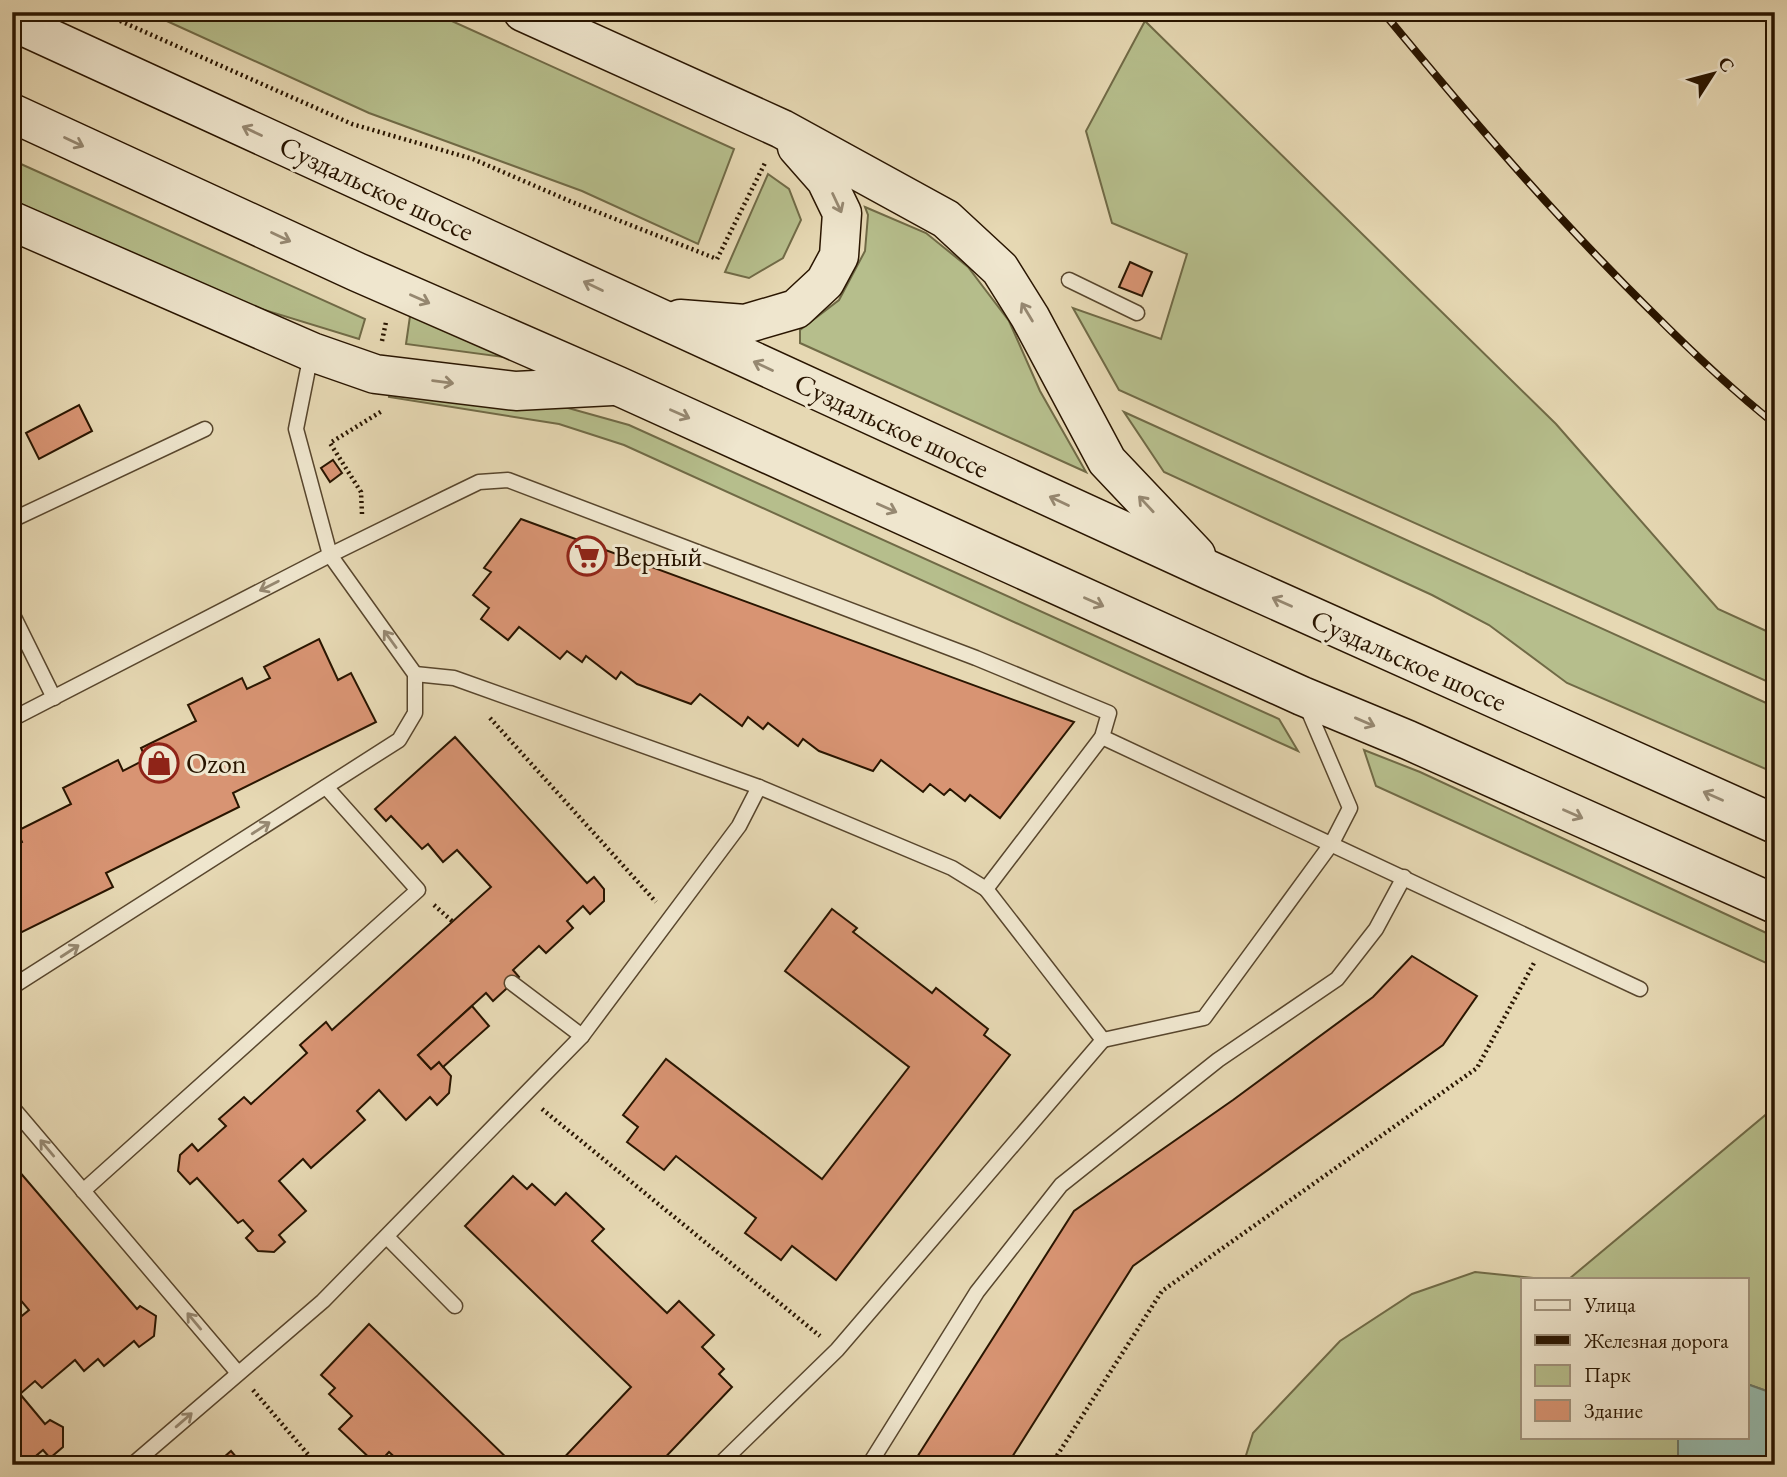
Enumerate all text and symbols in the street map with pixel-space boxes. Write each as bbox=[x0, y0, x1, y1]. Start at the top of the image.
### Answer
north arrow bbox=[1678, 38, 1748, 108]
text: С bbox=[1712, 51, 1740, 77]
one-way arrow bbox=[242, 123, 263, 137]
street label: Суздальское шоссе bbox=[274, 127, 480, 249]
one-way arrow bbox=[63, 136, 84, 149]
one-way arrow bbox=[831, 192, 844, 213]
one-way arrow bbox=[270, 230, 291, 244]
one-way arrow bbox=[582, 279, 603, 292]
one-way arrow bbox=[409, 293, 430, 306]
one-way arrow bbox=[1019, 302, 1033, 322]
one-way arrow bbox=[753, 359, 774, 372]
street label: Суздальское шоссе bbox=[789, 364, 995, 486]
one-way arrow bbox=[431, 375, 453, 388]
one-way arrow bbox=[669, 408, 690, 421]
one-way arrow bbox=[1049, 494, 1070, 507]
one-way arrow bbox=[1138, 495, 1154, 513]
one-way arrow bbox=[876, 502, 897, 515]
supermarket icon: Верный bbox=[566, 535, 608, 577]
place label: Верный bbox=[614, 538, 703, 574]
one-way arrow bbox=[259, 580, 280, 593]
one-way arrow bbox=[1271, 595, 1293, 608]
one-way arrow bbox=[1083, 596, 1105, 609]
street label: Суздальское шоссе bbox=[1305, 601, 1513, 719]
one-way arrow bbox=[383, 630, 398, 649]
one-way arrow bbox=[1354, 717, 1376, 730]
shop icon: Ozon bbox=[138, 742, 180, 784]
place label: Ozon bbox=[186, 745, 247, 781]
one-way arrow bbox=[1702, 789, 1724, 802]
one-way arrow bbox=[1562, 808, 1584, 821]
one-way arrow bbox=[251, 821, 271, 835]
one-way arrow bbox=[59, 943, 79, 957]
one-way arrow bbox=[39, 1139, 55, 1157]
legend bbox=[1521, 1278, 1748, 1438]
text: Улица bbox=[1583, 1291, 1636, 1318]
one-way arrow bbox=[186, 1313, 202, 1331]
text: Железная дорога bbox=[1583, 1327, 1729, 1354]
text: Парк bbox=[1584, 1361, 1631, 1388]
text: Здание bbox=[1584, 1397, 1643, 1424]
one-way arrow bbox=[174, 1412, 192, 1428]

